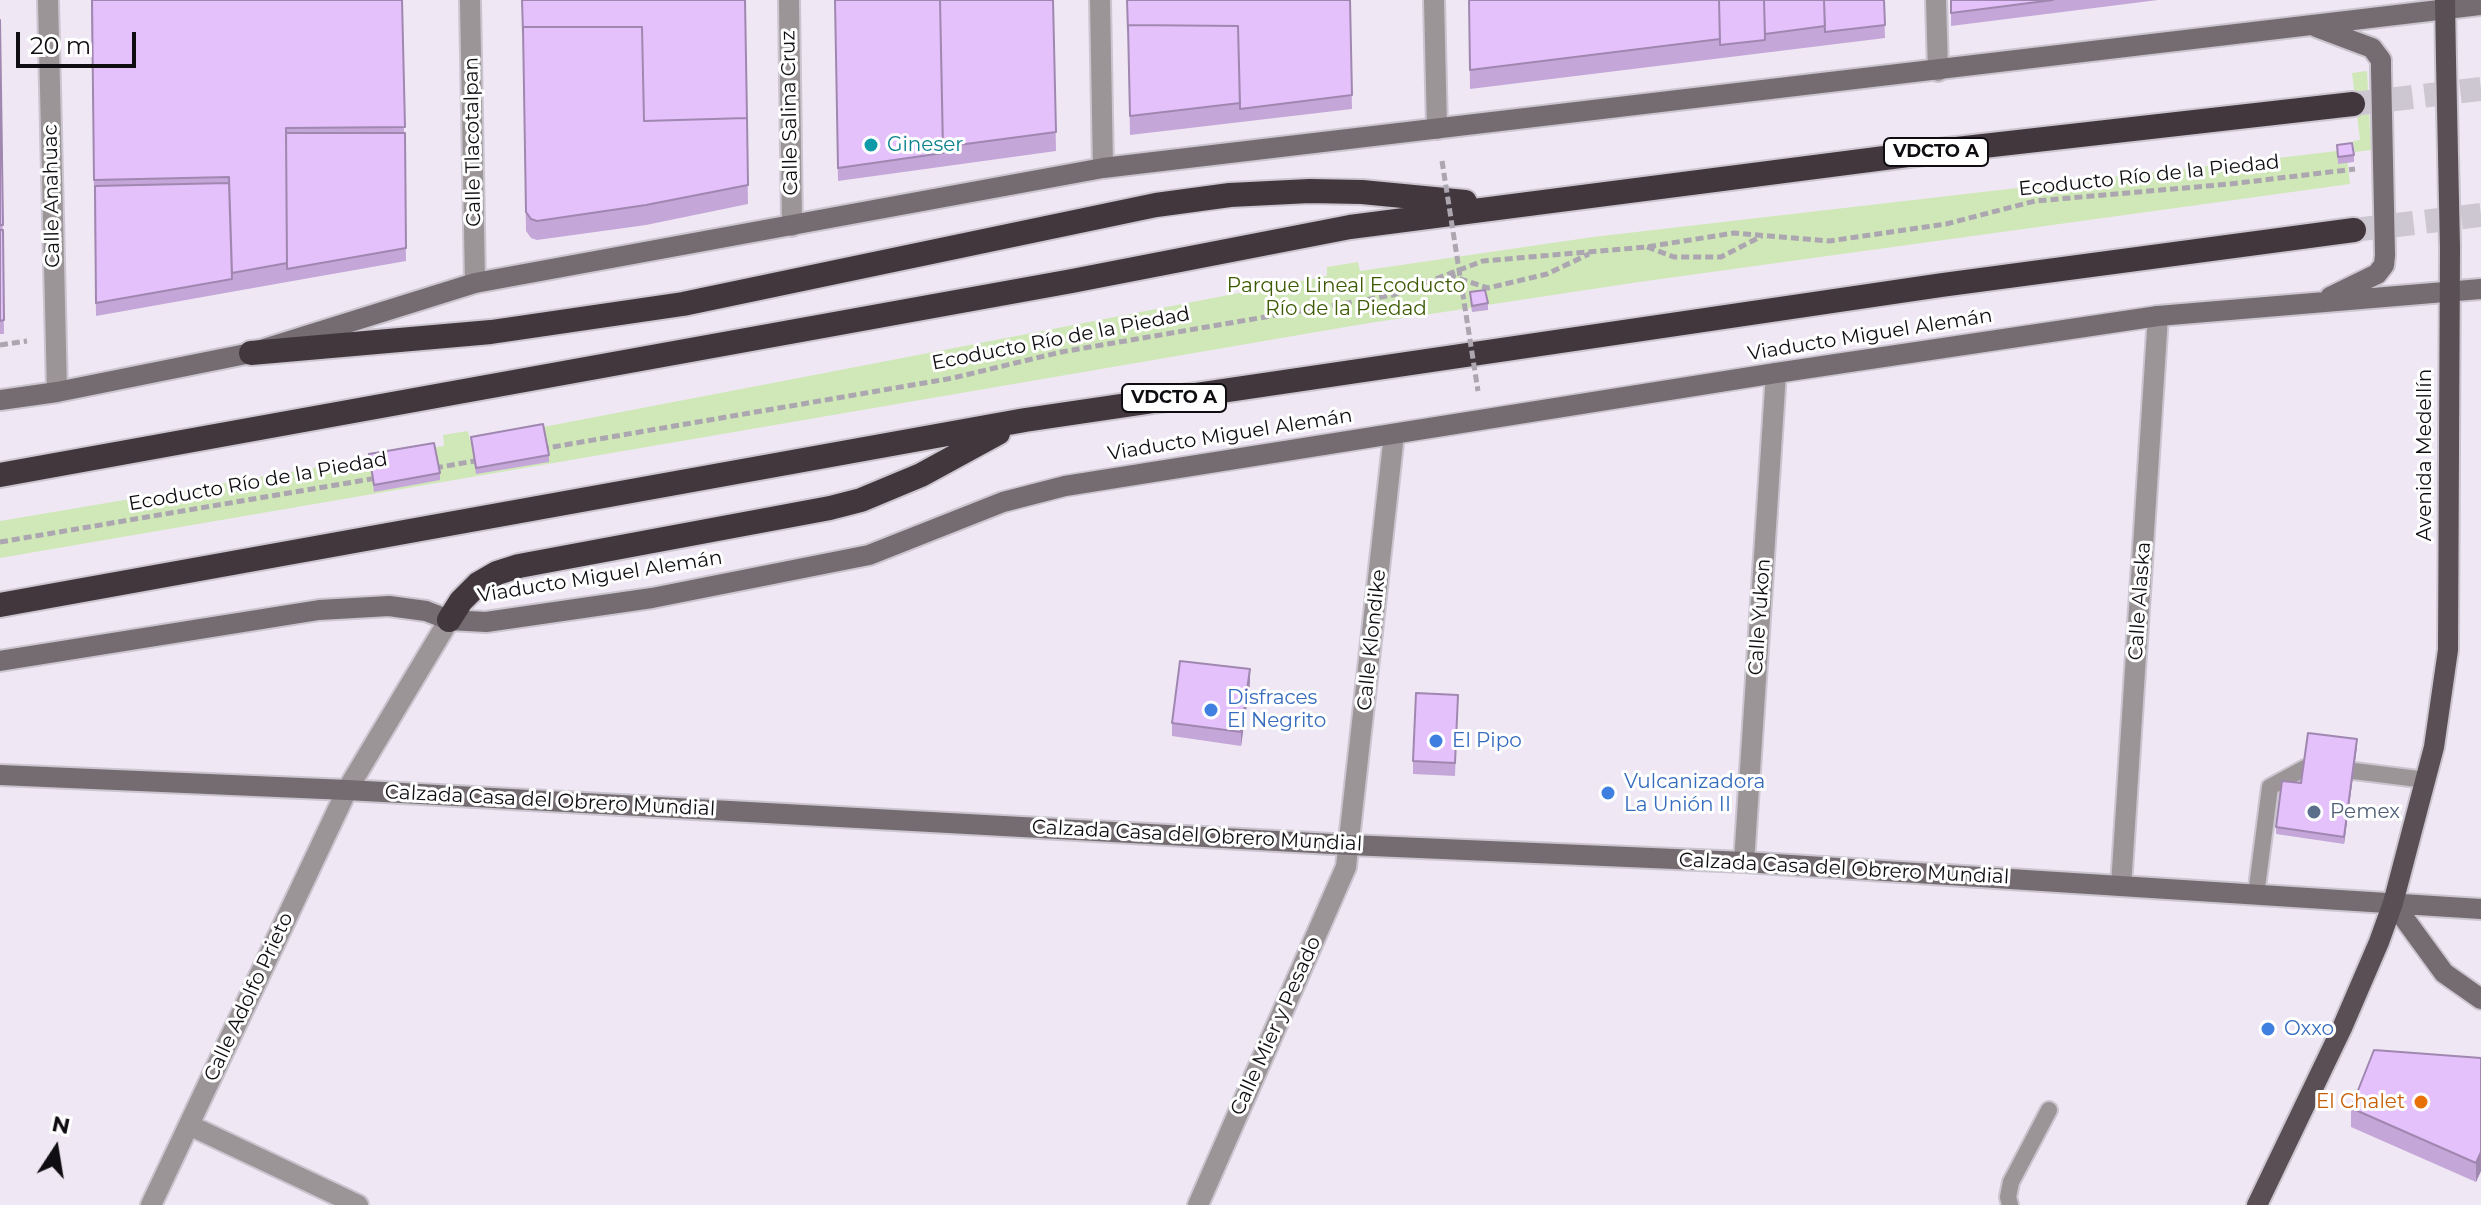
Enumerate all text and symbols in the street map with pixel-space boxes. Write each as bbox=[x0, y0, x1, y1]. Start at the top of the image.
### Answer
scale bar bbox=[20, 16, 140, 66]
street label: Calle Salina Cruz bbox=[777, 30, 803, 196]
text: 20 m bbox=[30, 31, 91, 60]
street label: Calle Tlacotalpan bbox=[460, 57, 486, 227]
street label: Calle Anahuac bbox=[39, 124, 65, 268]
place label: Gineser bbox=[887, 133, 963, 157]
marker: Gineser bbox=[862, 136, 880, 154]
road number: VDCTO A bbox=[1884, 138, 1988, 166]
street label: Ecoducto Río de la Piedad bbox=[2017, 150, 2281, 202]
park label: Parque Lineal Ecoducto Río de la Piedad bbox=[1227, 274, 1465, 321]
street label: Ecoducto Río de la Piedad bbox=[930, 302, 1192, 376]
street label: Viaducto Miguel Alemán bbox=[1746, 304, 1994, 366]
street label: Avenida Medellín bbox=[2413, 369, 2437, 541]
road number: VDCTO A bbox=[1122, 384, 1226, 412]
street label: Viaducto Miguel Alemán bbox=[1106, 404, 1354, 466]
street label: Ecoducto Río de la Piedad bbox=[127, 447, 389, 517]
street label: Calle Alaska bbox=[2124, 541, 2156, 661]
street label: Viaducto Miguel Alemán bbox=[476, 546, 724, 608]
street label: Calle Yukon bbox=[1744, 558, 1776, 676]
street label: Calle Klondike bbox=[1353, 568, 1391, 712]
place label: Disfraces El Negrito bbox=[1227, 686, 1326, 733]
marker: Disfraces El Negrito bbox=[1202, 701, 1220, 719]
place label: El Pipo bbox=[1452, 729, 1522, 753]
marker: El Pipo bbox=[1427, 732, 1445, 750]
place label: Vulcanizadora La Unión II bbox=[1624, 770, 1765, 817]
street label: Calzada Casa del Obrero Mundial bbox=[384, 780, 716, 822]
marker: Vulcanizadora La Unión II bbox=[1599, 784, 1617, 802]
place label: Pemex bbox=[2330, 800, 2400, 824]
marker: Pemex bbox=[2305, 803, 2323, 821]
street label: Calzada Casa del Obrero Mundial bbox=[1031, 815, 1363, 857]
street label: Calzada Casa del Obrero Mundial bbox=[1678, 848, 2010, 890]
street label: Calle Adolfo Prieto bbox=[199, 909, 299, 1085]
street label: Calle Mier y Pesado bbox=[1226, 933, 1326, 1119]
place label: Oxxo bbox=[2284, 1017, 2334, 1041]
marker: Oxxo bbox=[2259, 1020, 2277, 1038]
place label: El Chalet bbox=[2316, 1090, 2405, 1114]
marker: El Chalet bbox=[2412, 1093, 2430, 1111]
north arrow bbox=[16, 1109, 96, 1189]
text: N bbox=[50, 1110, 73, 1140]

